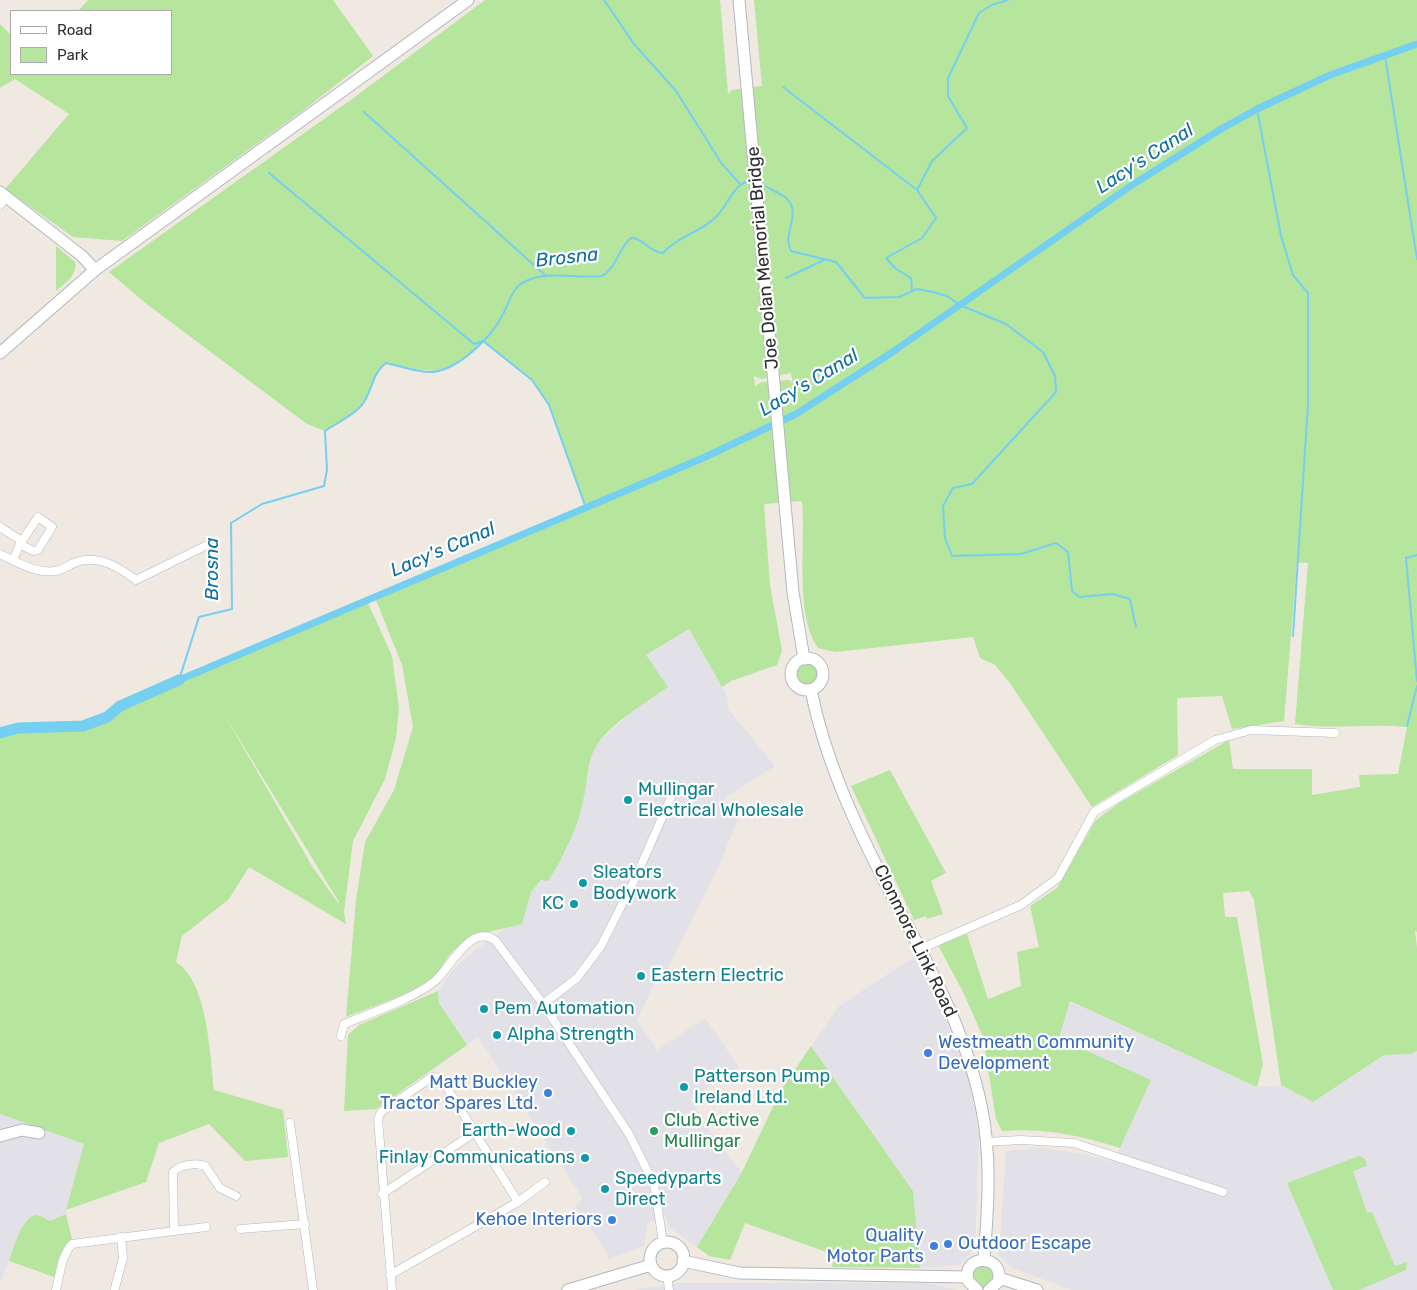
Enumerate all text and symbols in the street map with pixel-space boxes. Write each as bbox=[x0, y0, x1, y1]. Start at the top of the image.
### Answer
legend bbox=[10, 10, 172, 75]
text: Road bbox=[57, 21, 93, 39]
text: Park bbox=[57, 46, 88, 64]
water label: Lacy's Canal bbox=[1092, 119, 1198, 199]
street label: Joe Dolan Memorial Bridge bbox=[742, 145, 784, 371]
water label: Brosna bbox=[534, 243, 600, 273]
water label: Lacy's Canal bbox=[755, 344, 863, 422]
water label: Lacy's Canal bbox=[387, 518, 499, 582]
water label: Brosna bbox=[202, 537, 224, 601]
place label: Mullingar Electrical Wholesale bbox=[638, 779, 804, 822]
marker: Mullingar Electrical Wholesale bbox=[622, 794, 634, 806]
street label: Clonmore Link Road bbox=[869, 861, 961, 1021]
place label: Sleators Bodywork bbox=[593, 862, 677, 904]
marker: Sleators Bodywork bbox=[577, 877, 589, 889]
place label: KC bbox=[542, 893, 564, 915]
marker: KC bbox=[568, 898, 580, 910]
place label: Eastern Electric bbox=[651, 965, 784, 987]
marker: Eastern Electric bbox=[635, 970, 647, 982]
place label: Pem Automation bbox=[494, 998, 635, 1020]
marker: Pem Automation bbox=[478, 1003, 490, 1015]
place label: Alpha Strength bbox=[507, 1024, 634, 1046]
marker: Alpha Strength bbox=[491, 1029, 503, 1041]
place label: Westmeath Community Development bbox=[938, 1032, 1134, 1074]
marker: Westmeath Community Development bbox=[922, 1047, 934, 1059]
place label: Patterson Pump Ireland Ltd. bbox=[694, 1066, 830, 1108]
place label: Matt Buckley Tractor Spares Ltd. bbox=[380, 1072, 538, 1114]
marker: Patterson Pump Ireland Ltd. bbox=[678, 1081, 690, 1093]
marker: Matt Buckley Tractor Spares Ltd. bbox=[542, 1087, 554, 1099]
place label: Club Active Mullingar bbox=[664, 1110, 759, 1152]
place label: Earth-Wood bbox=[462, 1120, 561, 1142]
marker: Earth-Wood bbox=[565, 1125, 577, 1137]
marker: Club Active Mullingar bbox=[648, 1125, 660, 1137]
place label: Finlay Communications bbox=[379, 1147, 575, 1169]
marker: Finlay Communications bbox=[579, 1152, 591, 1164]
place label: Speedyparts Direct bbox=[615, 1168, 721, 1210]
marker: Speedyparts Direct bbox=[599, 1183, 611, 1195]
place label: Kehoe Interiors bbox=[475, 1209, 602, 1231]
marker: Kehoe Interiors bbox=[606, 1214, 618, 1226]
place label: Quality Motor Parts bbox=[826, 1225, 924, 1268]
place label: Outdoor Escape bbox=[958, 1233, 1091, 1255]
marker: Outdoor Escape bbox=[942, 1238, 954, 1250]
marker: Quality Motor Parts bbox=[928, 1240, 940, 1252]

